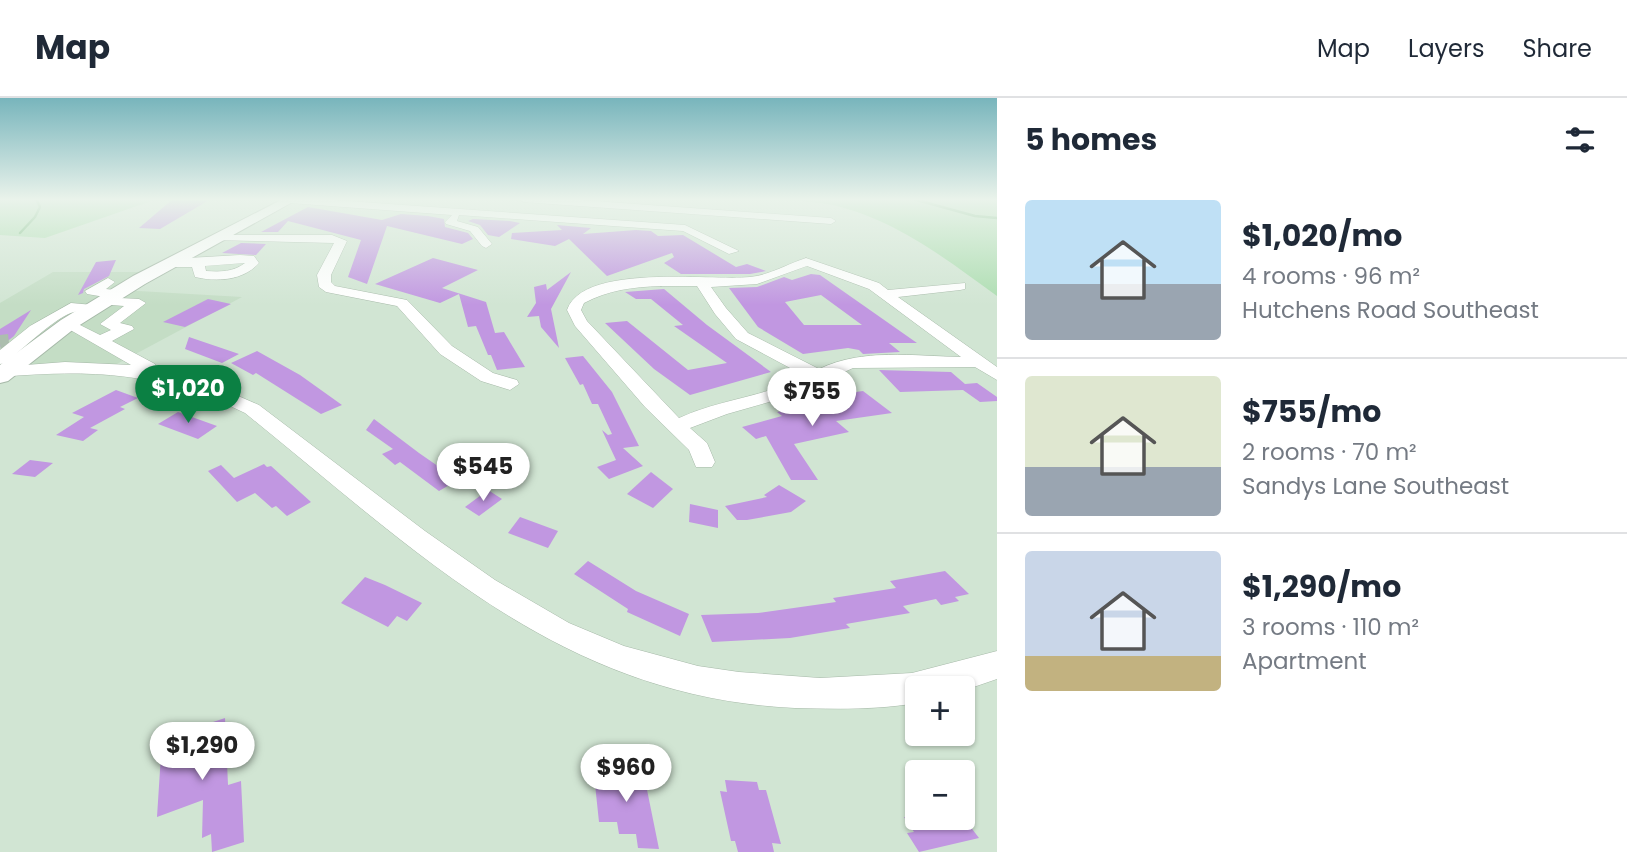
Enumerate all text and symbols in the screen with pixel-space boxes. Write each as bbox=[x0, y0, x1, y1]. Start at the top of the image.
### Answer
text: Map bbox=[35, 24, 110, 71]
text: Map bbox=[1317, 32, 1370, 65]
text: Layers bbox=[1408, 32, 1484, 65]
text: Share bbox=[1522, 32, 1592, 65]
text: 5 homes bbox=[1025, 118, 1157, 161]
icon: filters bbox=[1561, 121, 1599, 159]
text: $1,020/mo bbox=[1242, 214, 1402, 257]
icon: home bbox=[1081, 228, 1165, 312]
text: 4 rooms · 96 m² bbox=[1242, 260, 1420, 292]
text: Hutchens Road Southeast bbox=[1242, 294, 1539, 326]
pin: $1,020 bbox=[131, 366, 245, 425]
pin: $755 bbox=[771, 368, 853, 428]
text: $1,020 bbox=[151, 372, 225, 404]
text: $755 bbox=[783, 375, 841, 407]
text: $755/mo bbox=[1242, 390, 1381, 433]
icon: home bbox=[1081, 404, 1165, 488]
text: 2 rooms · 70 m² bbox=[1242, 436, 1417, 468]
pin: $545 bbox=[442, 444, 524, 503]
text: $545 bbox=[453, 450, 513, 482]
text: Sandys Lane Southeast bbox=[1242, 470, 1509, 502]
text: $1,290/mo bbox=[1242, 565, 1401, 608]
icon: home bbox=[1081, 579, 1165, 663]
text: 3 rooms · 110 m² bbox=[1242, 611, 1419, 643]
text: Apartment bbox=[1242, 645, 1367, 677]
map controls bbox=[905, 676, 975, 830]
button: + bbox=[905, 676, 975, 746]
pin: $1,290 bbox=[145, 722, 259, 782]
text: $1,290 bbox=[166, 729, 238, 761]
pin: $960 bbox=[585, 744, 667, 804]
text: $960 bbox=[597, 751, 655, 783]
button: − bbox=[905, 760, 975, 830]

